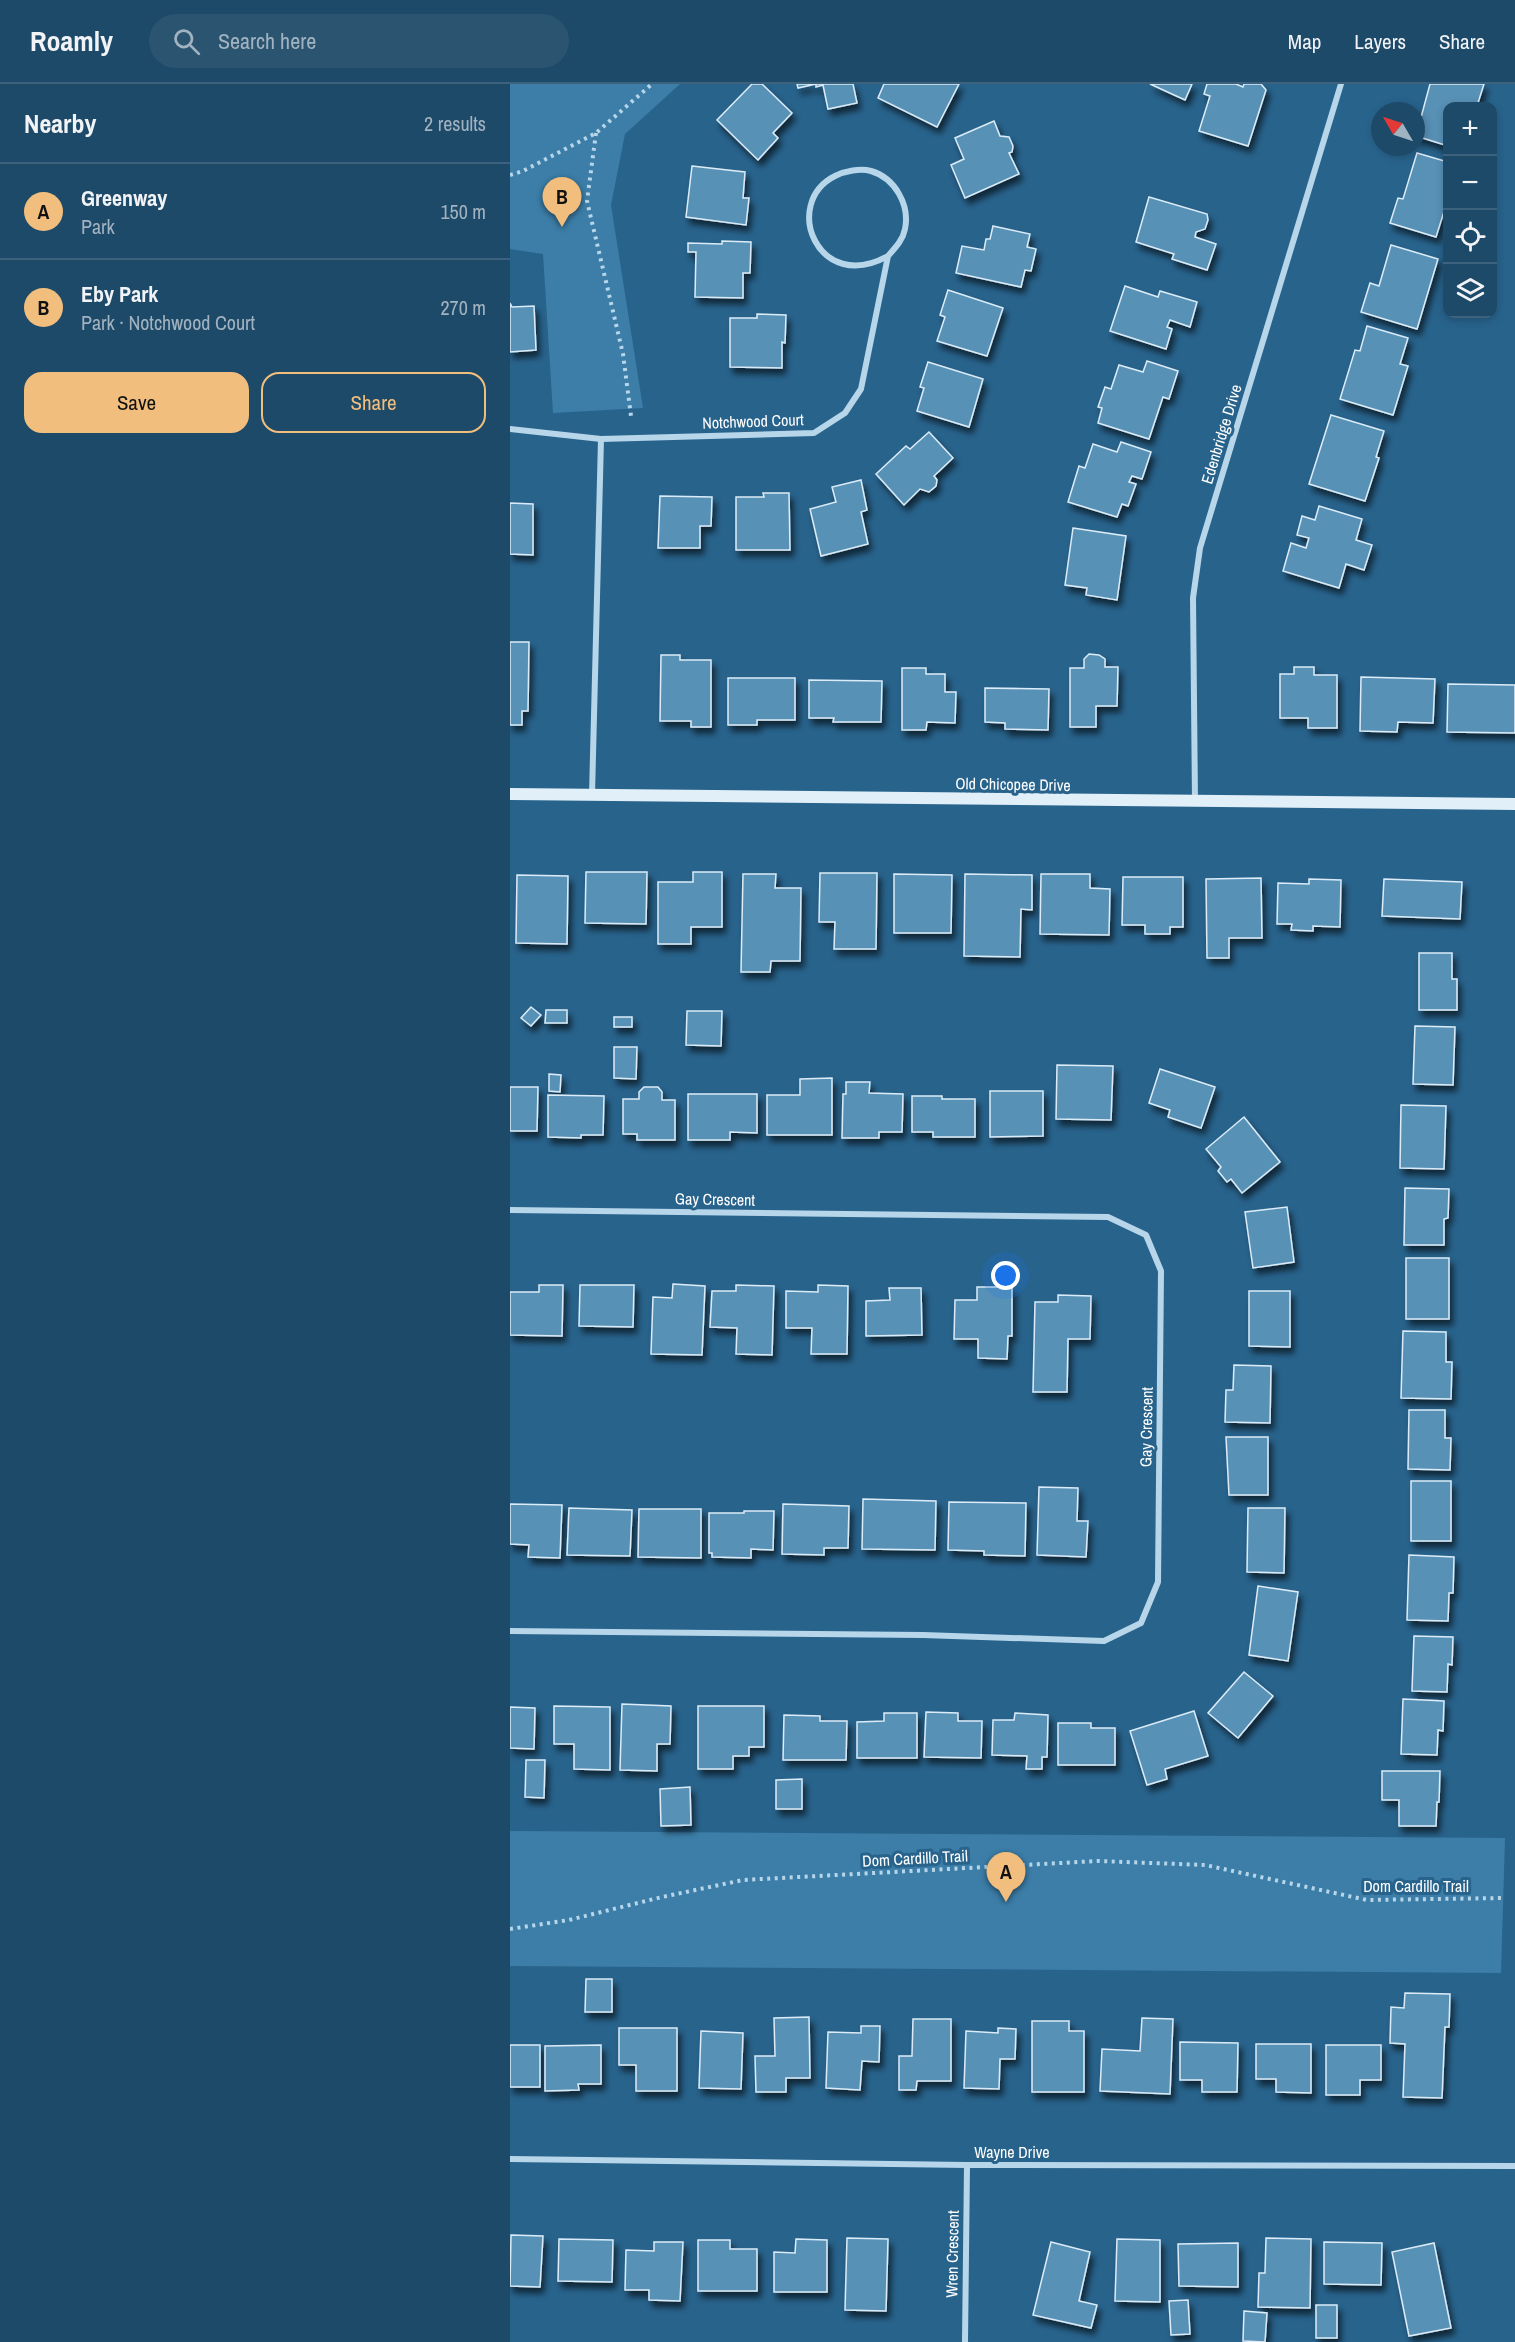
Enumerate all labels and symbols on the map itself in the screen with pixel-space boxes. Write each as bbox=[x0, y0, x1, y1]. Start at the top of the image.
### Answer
north arrow bbox=[1371, 102, 1425, 156]
pin: B bbox=[542, 178, 582, 227]
street label: Edenbridge Drive bbox=[1195, 382, 1247, 486]
street label: Notchwood Court bbox=[702, 408, 804, 434]
street label: Old Chicopee Drive bbox=[955, 772, 1071, 796]
street label: Gay Crescent bbox=[675, 1187, 756, 1211]
your location bbox=[991, 1261, 1020, 1290]
street label: Gay Crescent bbox=[1134, 1386, 1158, 1467]
street label: Dom Cardillo Trail bbox=[862, 1844, 968, 1872]
pin: A bbox=[986, 1852, 1026, 1902]
street label: Dom Cardillo Trail bbox=[1363, 1875, 1469, 1897]
street label: Wayne Drive bbox=[974, 2141, 1050, 2163]
street label: Wren Crescent bbox=[940, 2210, 964, 2298]

